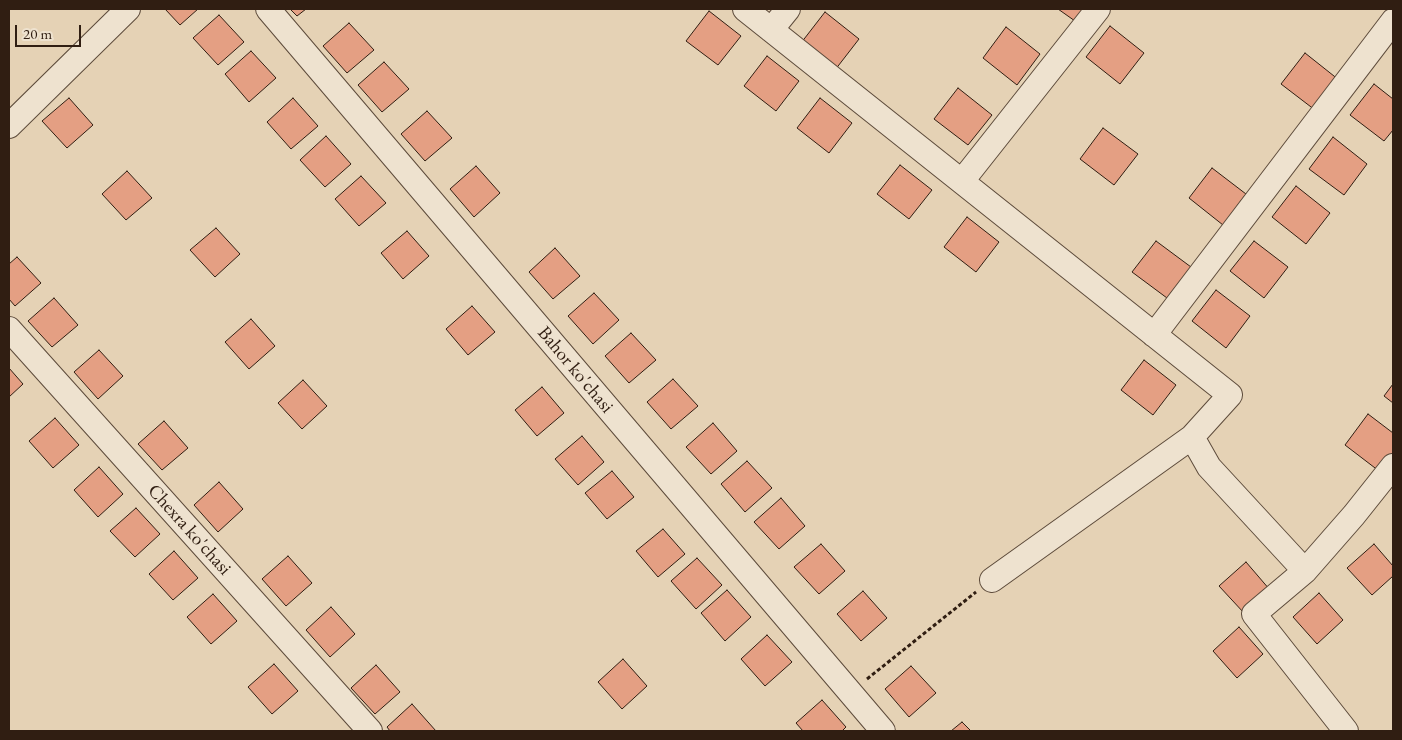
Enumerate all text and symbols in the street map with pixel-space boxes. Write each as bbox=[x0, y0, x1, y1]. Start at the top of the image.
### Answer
scale bar bbox=[18, 15, 84, 47]
text: 20 m bbox=[23, 24, 52, 43]
street label: Bahor ko'chasi bbox=[532, 322, 618, 418]
street label: Chexra ko'chasi bbox=[142, 480, 236, 580]

